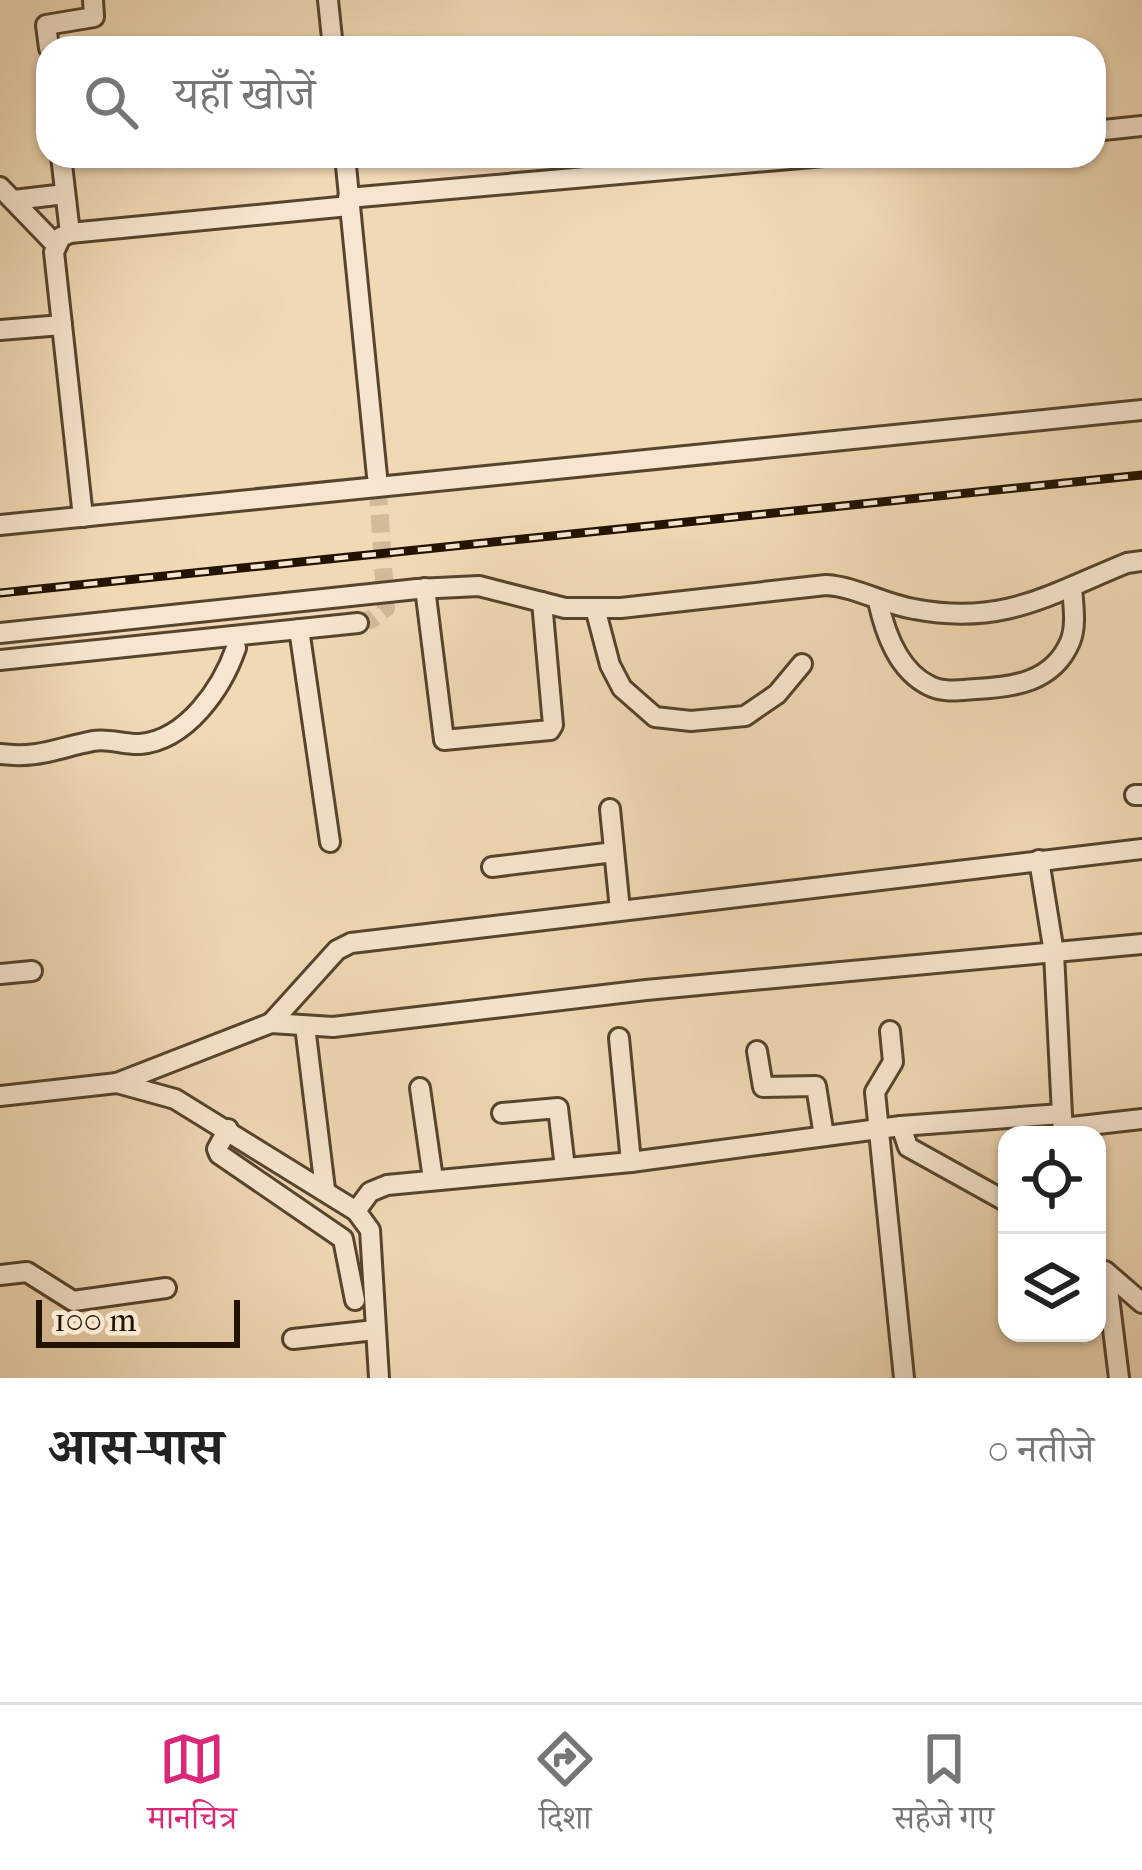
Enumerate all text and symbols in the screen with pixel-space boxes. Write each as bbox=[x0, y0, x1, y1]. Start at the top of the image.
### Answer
search box bbox=[36, 36, 1106, 168]
text: यहाँ खोजें bbox=[174, 68, 315, 121]
icon: search bbox=[78, 69, 144, 135]
map controls bbox=[998, 1126, 1106, 1342]
button: locate bbox=[998, 1126, 1106, 1234]
button: layers bbox=[998, 1234, 1106, 1342]
scale bar bbox=[36, 1294, 240, 1347]
text: 100 m bbox=[54, 1301, 137, 1340]
text: आस-पास bbox=[48, 1417, 223, 1477]
text: 0 नतीजे bbox=[987, 1426, 1094, 1472]
tab: मानचित्र bbox=[148, 1726, 237, 1850]
tab: दिशा bbox=[532, 1726, 598, 1850]
tab: सहेजे गए bbox=[893, 1726, 994, 1850]

